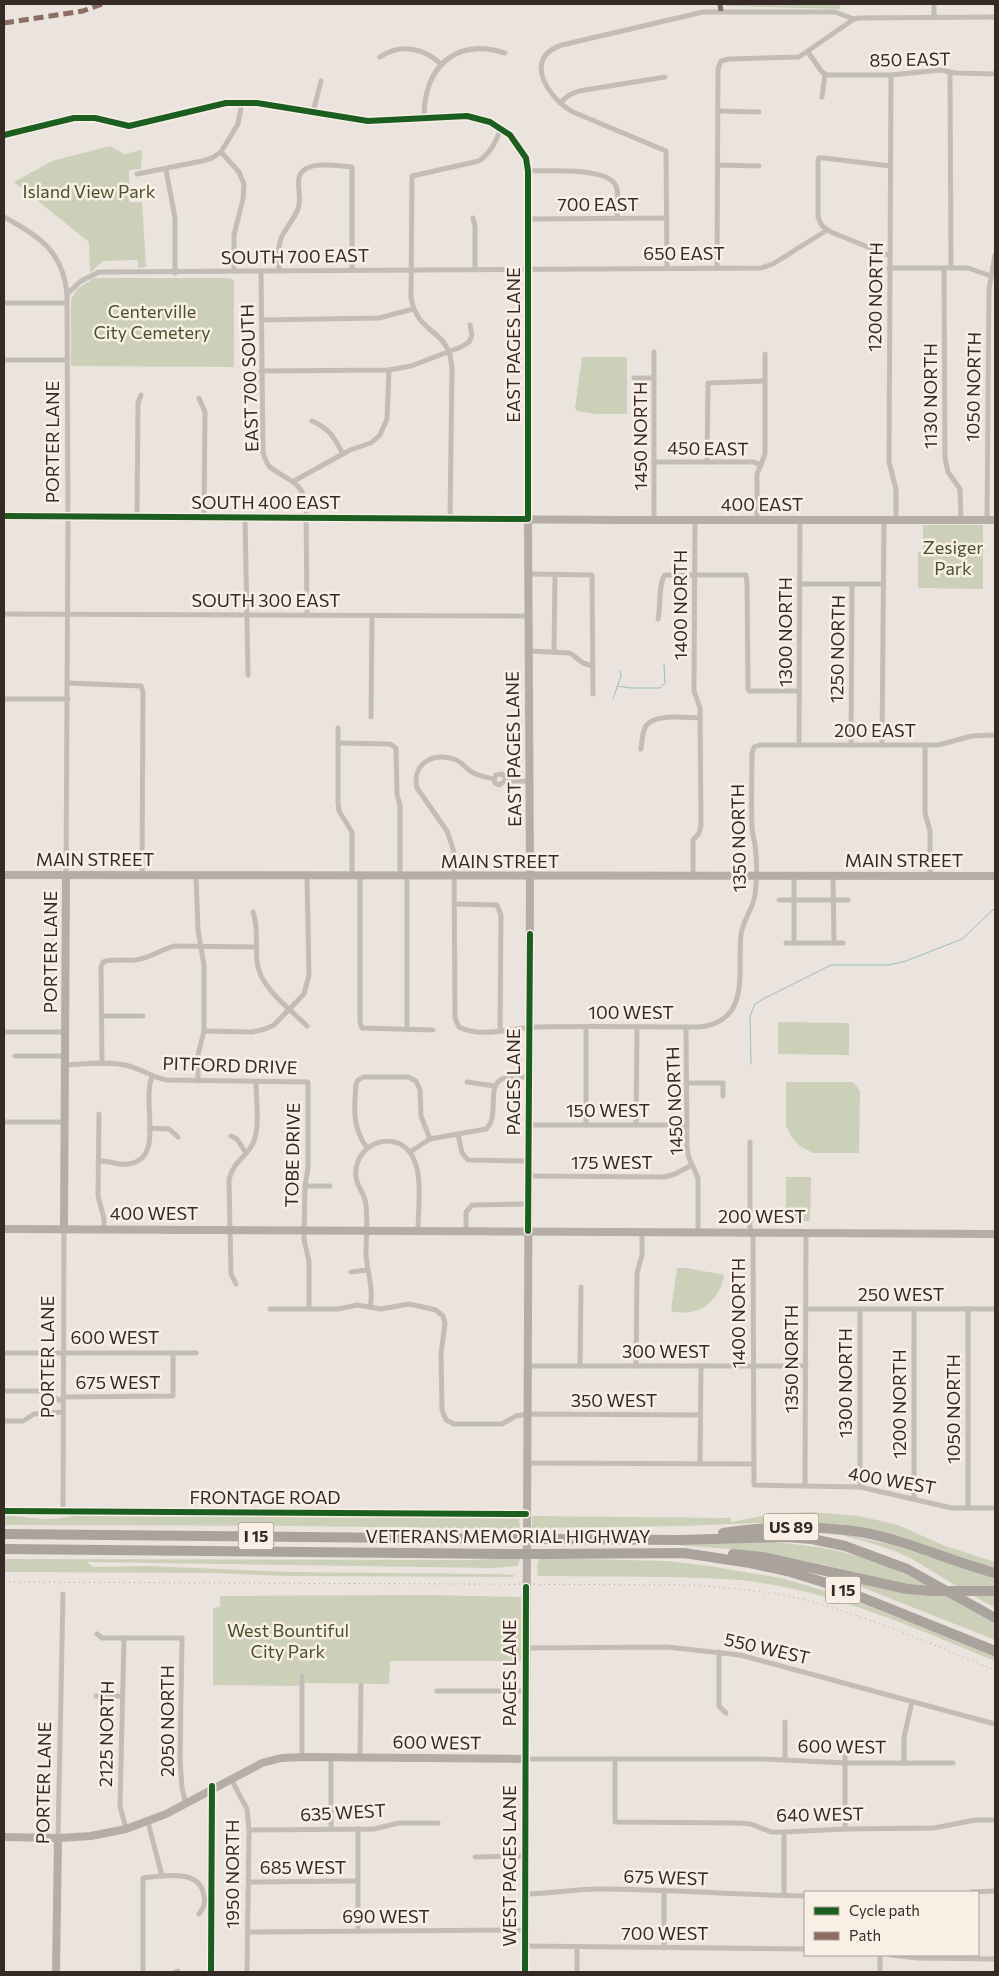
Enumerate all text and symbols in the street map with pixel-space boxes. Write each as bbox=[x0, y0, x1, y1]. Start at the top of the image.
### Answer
street label: 850 EAST bbox=[869, 47, 951, 71]
park label: Island View Park bbox=[22, 180, 156, 202]
street label: 700 EAST bbox=[557, 193, 639, 215]
street label: 650 EAST bbox=[643, 242, 725, 264]
street label: 1200 NORTH bbox=[863, 242, 887, 352]
street label: SOUTH 700 EAST bbox=[221, 244, 369, 268]
street label: EAST PAGES LANE bbox=[502, 267, 524, 423]
park label: Centerville City Cemetery bbox=[93, 300, 211, 343]
street label: EAST 700 SOUTH bbox=[235, 304, 263, 452]
street label: 1050 NORTH bbox=[961, 332, 985, 442]
street label: 1130 NORTH bbox=[919, 343, 941, 449]
street label: PORTER LANE bbox=[41, 381, 63, 503]
street label: 1450 NORTH bbox=[629, 381, 651, 491]
street label: 450 EAST bbox=[667, 436, 749, 460]
street label: SOUTH 400 EAST bbox=[191, 491, 341, 513]
street label: 400 EAST bbox=[721, 493, 803, 515]
park label: Zesiger Park bbox=[923, 536, 983, 579]
street label: 1400 NORTH bbox=[669, 550, 691, 660]
street label: 1300 NORTH bbox=[774, 577, 796, 687]
street label: SOUTH 300 EAST bbox=[191, 589, 341, 611]
street label: 1250 NORTH bbox=[825, 595, 849, 703]
street label: EAST PAGES LANE bbox=[501, 671, 525, 827]
street label: 200 EAST bbox=[834, 719, 916, 741]
street label: 1350 NORTH bbox=[726, 784, 750, 892]
street label: MAIN STREET bbox=[36, 848, 154, 870]
street label: MAIN STREET bbox=[845, 849, 963, 871]
street label: MAIN STREET bbox=[441, 850, 559, 872]
street label: PORTER LANE bbox=[39, 891, 61, 1013]
street label: 100 WEST bbox=[588, 1001, 674, 1023]
street label: PAGES LANE bbox=[502, 1028, 524, 1136]
street label: 1450 NORTH bbox=[661, 1046, 687, 1156]
street label: PITFORD DRIVE bbox=[162, 1052, 298, 1078]
street label: 150 WEST bbox=[566, 1099, 650, 1121]
street label: TOBE DRIVE bbox=[280, 1102, 304, 1208]
street label: 175 WEST bbox=[571, 1151, 653, 1173]
street label: 400 WEST bbox=[110, 1202, 198, 1224]
street label: 200 WEST bbox=[718, 1205, 806, 1227]
street label: 1400 NORTH bbox=[727, 1258, 749, 1368]
street label: 250 WEST bbox=[858, 1283, 944, 1305]
street label: PORTER LANE bbox=[36, 1296, 58, 1418]
street label: 1350 NORTH bbox=[780, 1305, 802, 1413]
street label: 600 WEST bbox=[71, 1326, 159, 1348]
street label: 1300 NORTH bbox=[834, 1328, 856, 1438]
street label: 300 WEST bbox=[622, 1340, 710, 1362]
street label: 1200 NORTH bbox=[888, 1349, 910, 1459]
street label: 1050 NORTH bbox=[942, 1354, 964, 1464]
street label: 675 WEST bbox=[75, 1371, 161, 1393]
street label: 350 WEST bbox=[571, 1389, 657, 1411]
street label: 400 WEST bbox=[847, 1461, 938, 1499]
street label: FRONTAGE ROAD bbox=[189, 1486, 341, 1508]
road number: US 89 bbox=[764, 1514, 818, 1540]
road number: I 15 bbox=[238, 1522, 274, 1550]
street label: VETERANS MEMORIAL HIGHWAY bbox=[366, 1525, 651, 1547]
road number: I 15 bbox=[826, 1576, 860, 1604]
park label: West Bountiful City Park bbox=[227, 1619, 349, 1662]
street label: PAGES LANE bbox=[498, 1619, 520, 1727]
street label: 550 WEST bbox=[722, 1628, 812, 1669]
street label: 2050 NORTH bbox=[156, 1665, 178, 1777]
street label: 2125 NORTH bbox=[94, 1681, 118, 1787]
street label: PORTER LANE bbox=[31, 1722, 55, 1844]
street label: 600 WEST bbox=[392, 1730, 482, 1754]
street label: 600 WEST bbox=[797, 1734, 887, 1758]
street label: WEST PAGES LANE bbox=[498, 1785, 520, 1947]
street label: 635 WEST bbox=[300, 1799, 386, 1825]
street label: 640 WEST bbox=[776, 1802, 864, 1826]
street label: 1950 NORTH bbox=[221, 1819, 243, 1929]
street label: 685 WEST bbox=[260, 1856, 346, 1878]
street label: 675 WEST bbox=[623, 1865, 709, 1889]
legend bbox=[804, 1891, 979, 1956]
text: Cycle path bbox=[849, 1901, 920, 1919]
street label: 690 WEST bbox=[342, 1905, 430, 1927]
street label: 700 WEST bbox=[621, 1922, 709, 1944]
text: Path bbox=[849, 1926, 881, 1944]

